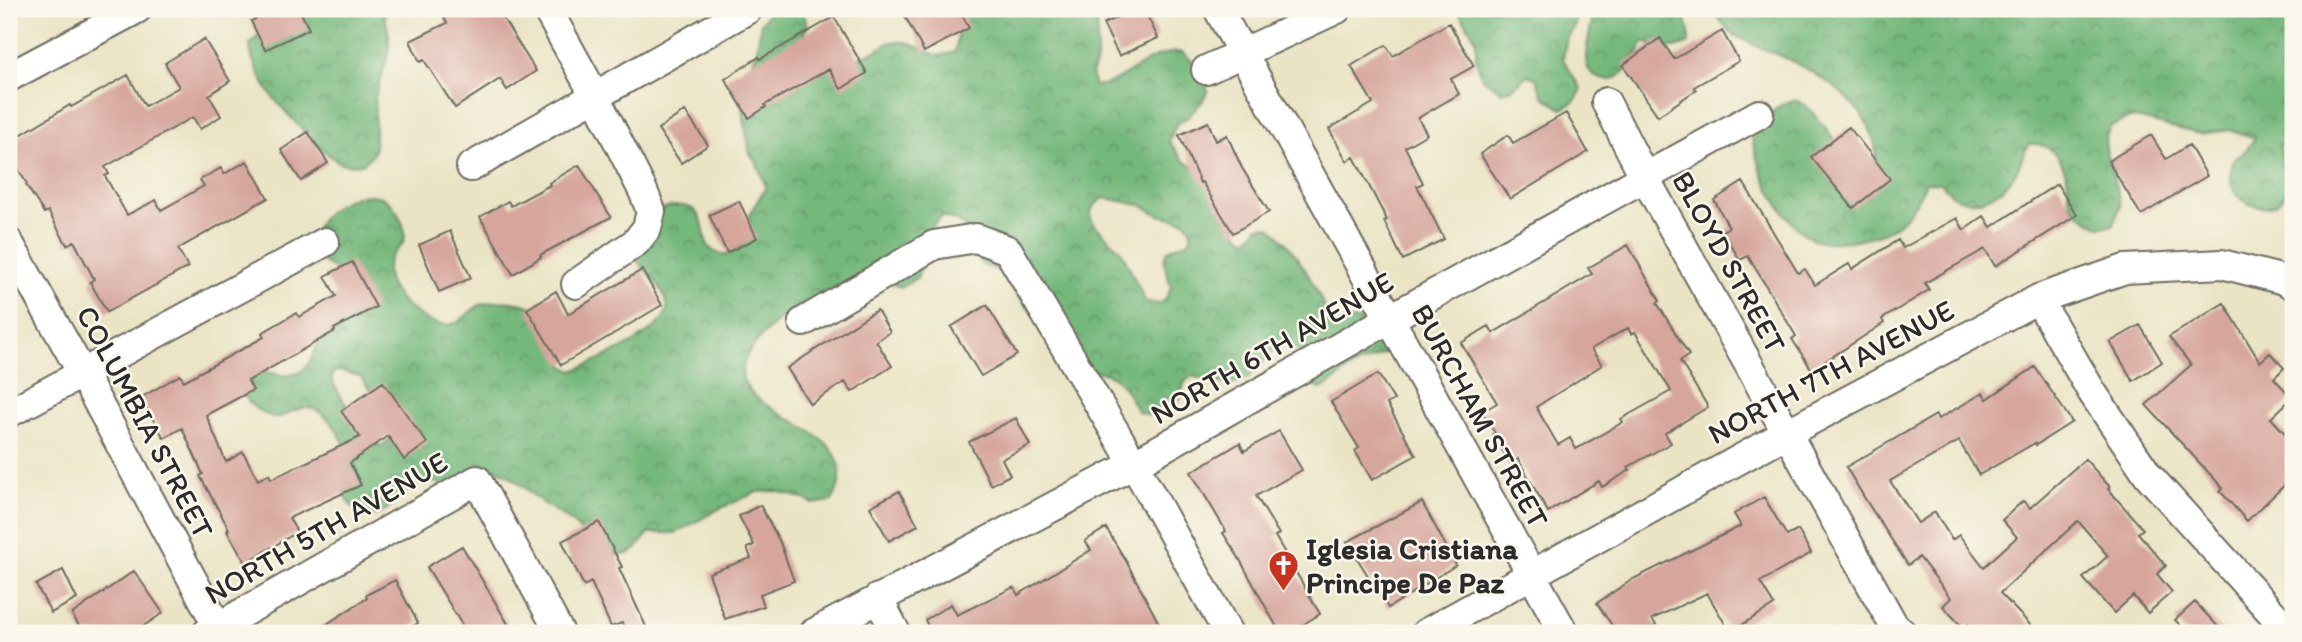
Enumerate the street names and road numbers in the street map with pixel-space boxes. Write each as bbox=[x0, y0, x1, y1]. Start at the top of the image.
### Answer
street label: BLOYD STREET bbox=[1664, 164, 1795, 359]
street label: NORTH 6TH AVENUE bbox=[1144, 263, 1400, 432]
street label: NORTH 7TH AVENUE bbox=[1701, 291, 1960, 452]
street label: BURCHAM STREET bbox=[1404, 297, 1557, 534]
street label: COLUMBIA STREET bbox=[69, 299, 222, 545]
street label: NORTH 5TH AVENUE bbox=[198, 443, 454, 612]

